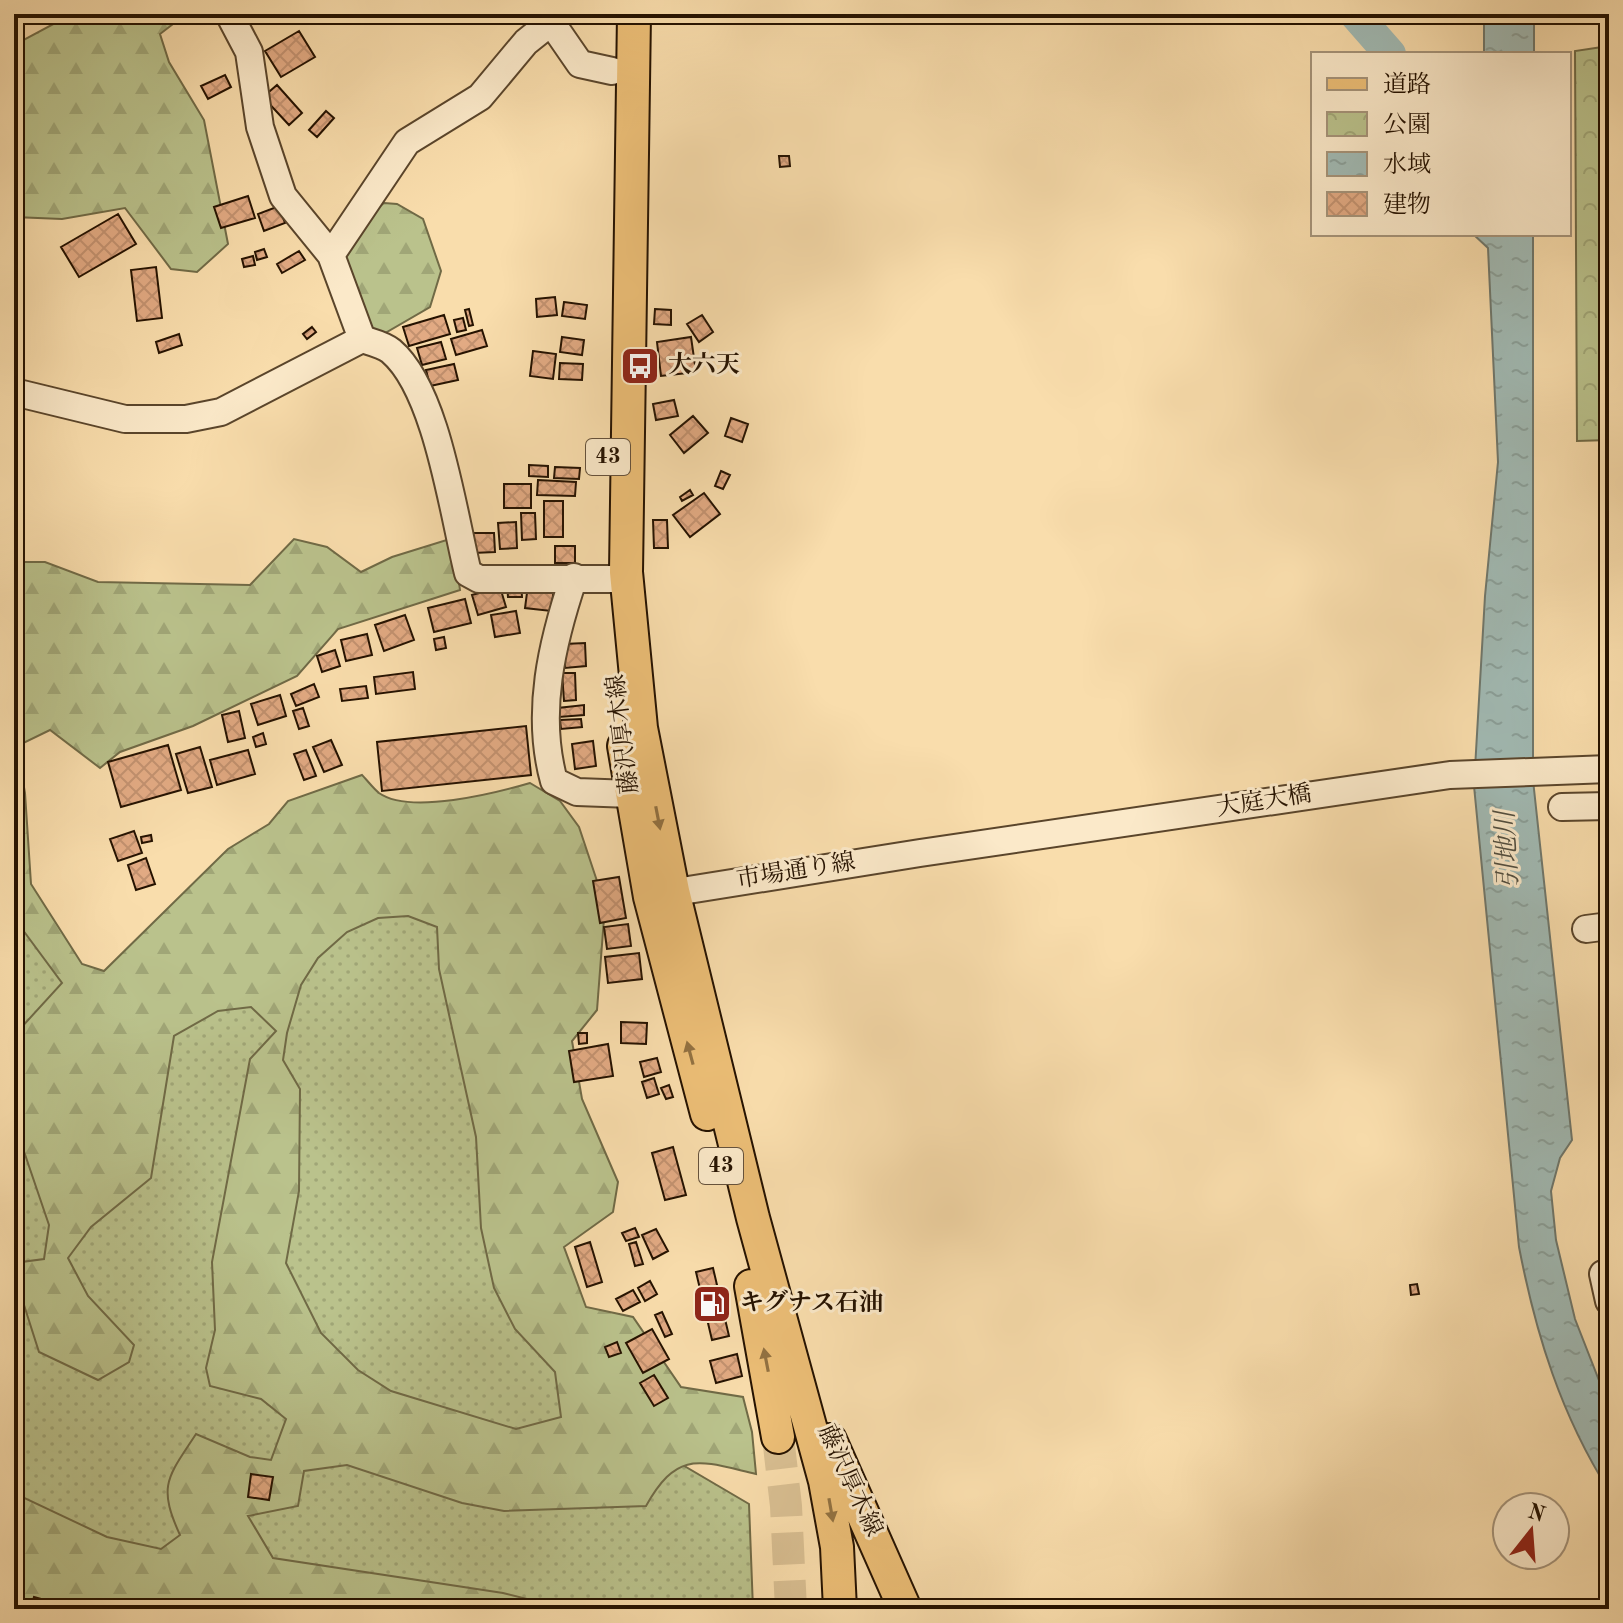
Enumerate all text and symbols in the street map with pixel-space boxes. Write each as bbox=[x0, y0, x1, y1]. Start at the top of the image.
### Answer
legend bbox=[1311, 52, 1571, 236]
text: 道路 bbox=[1383, 71, 1431, 98]
text: 公園 bbox=[1383, 112, 1431, 138]
text: 水域 bbox=[1383, 151, 1431, 178]
text: 建物 bbox=[1383, 191, 1431, 218]
bus stop icon: 大六天 bbox=[619, 345, 661, 387]
place label: 大六天 bbox=[668, 351, 740, 378]
road number: 43 bbox=[586, 439, 630, 475]
street label: 藤沢厚木線 bbox=[602, 673, 643, 795]
street label: 大庭大橋 bbox=[1214, 780, 1313, 821]
one-way arrow bbox=[653, 805, 665, 830]
water label: 引地川 bbox=[1491, 807, 1523, 890]
street label: 市場通り線 bbox=[734, 848, 857, 893]
one-way arrow bbox=[683, 1041, 696, 1065]
road number: 43 bbox=[699, 1148, 743, 1184]
fuel station icon: キグナス石油 bbox=[691, 1283, 733, 1325]
place label: キグナス石油 bbox=[740, 1289, 883, 1316]
one-way arrow bbox=[759, 1347, 771, 1372]
street label: 藤沢厚木線 bbox=[813, 1420, 888, 1540]
north arrow bbox=[1491, 1491, 1571, 1571]
one-way arrow bbox=[825, 1498, 838, 1523]
text: N bbox=[1525, 1501, 1548, 1527]

